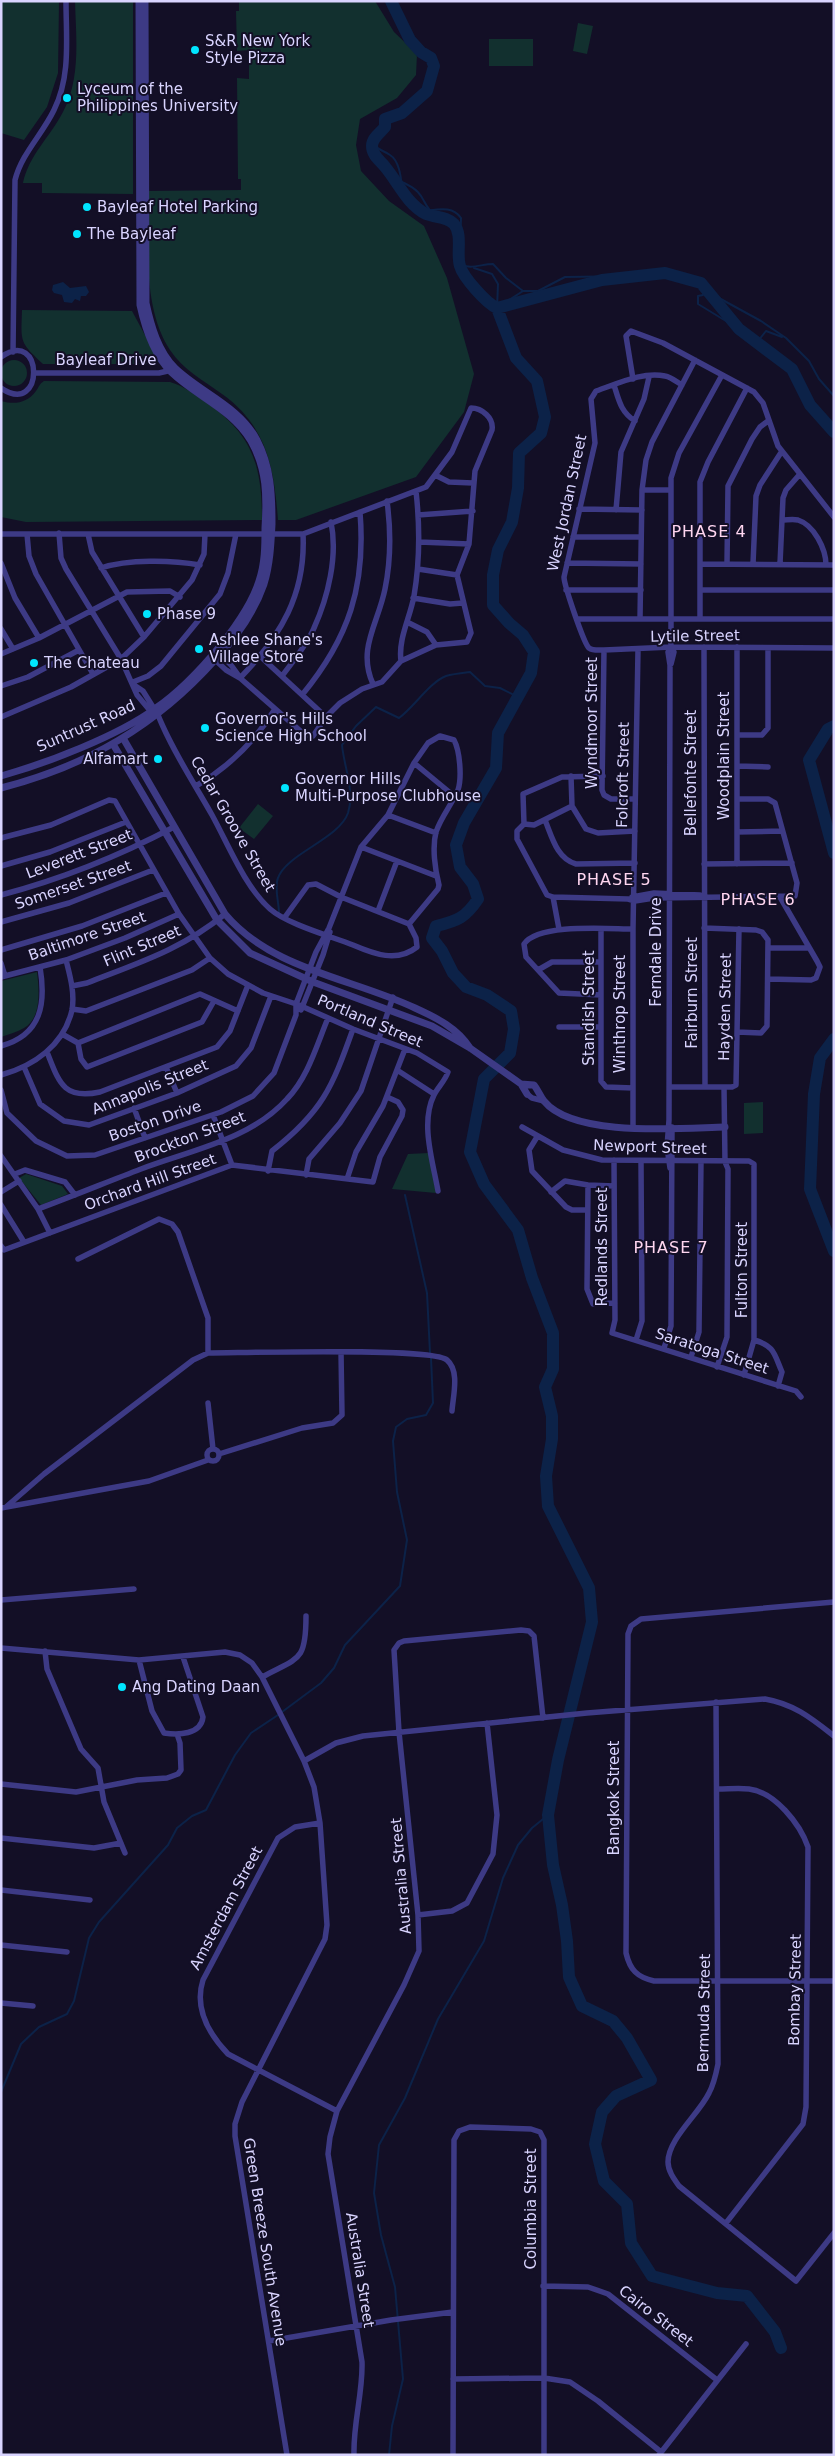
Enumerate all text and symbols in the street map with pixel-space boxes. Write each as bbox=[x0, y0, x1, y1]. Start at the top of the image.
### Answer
place label: S&R New York Style Pizza bbox=[205, 32, 310, 67]
marker: S&R New York Style Pizza bbox=[189, 44, 201, 56]
place label: Lyceum of the Philippines University bbox=[77, 80, 238, 115]
marker: Lyceum of the Philippines University bbox=[61, 92, 73, 104]
place label: Bayleaf Hotel Parking bbox=[97, 198, 258, 216]
marker: Bayleaf Hotel Parking bbox=[81, 201, 93, 213]
place label: The Bayleaf bbox=[86, 225, 177, 243]
marker: The Bayleaf bbox=[71, 228, 83, 240]
street label: Bayleaf Drive bbox=[56, 351, 157, 369]
street label: West Jordan Street bbox=[544, 433, 590, 573]
district label: PHASE 4 bbox=[671, 522, 747, 541]
place label: Phase 9 bbox=[157, 605, 216, 623]
marker: Phase 9 bbox=[141, 608, 153, 620]
street label: Lytile Street bbox=[650, 626, 740, 646]
place label: Ashlee Shane's Village Store bbox=[209, 631, 323, 666]
marker: Ashlee Shane's Village Store bbox=[193, 643, 205, 655]
place label: The Chateau bbox=[43, 654, 140, 672]
marker: The Chateau bbox=[28, 657, 40, 669]
street label: Wyndmoor Street bbox=[583, 657, 601, 789]
street label: Woodplain Street bbox=[715, 692, 733, 820]
street label: Suntrust Road bbox=[34, 696, 138, 756]
place label: Governor's Hills Science High School bbox=[215, 710, 367, 745]
street label: Bellefonte Street bbox=[682, 710, 700, 836]
marker: Governor's Hills Science High School bbox=[199, 722, 211, 734]
street label: Folcroft Street bbox=[613, 722, 633, 828]
place label: Alfamart bbox=[83, 750, 148, 768]
marker: Alfamart bbox=[152, 753, 164, 765]
street label: Cedar Groove Street bbox=[187, 753, 279, 895]
place label: Governor Hills Multi-Purpose Clubhouse bbox=[295, 770, 481, 805]
marker: Governor Hills Multi-Purpose Clubhouse bbox=[279, 782, 291, 794]
street label: Leverett Street bbox=[23, 825, 135, 883]
street label: Somerset Street bbox=[12, 857, 134, 913]
district label: PHASE 5 bbox=[576, 870, 652, 889]
district label: PHASE 6 bbox=[720, 890, 796, 909]
street label: Ferndale Drive bbox=[647, 897, 665, 1007]
street label: Baltimore Street bbox=[26, 907, 148, 965]
street label: Flint Street bbox=[100, 922, 184, 970]
street label: Fairburn Street bbox=[683, 937, 701, 1049]
street label: Standish Street bbox=[580, 950, 598, 1066]
street label: Hayden Street bbox=[715, 953, 735, 1061]
street label: Winthrop Street bbox=[611, 955, 629, 1073]
street label: Portland Street bbox=[315, 991, 425, 1051]
street label: Annapolis Street bbox=[89, 1055, 211, 1119]
street label: Boston Drive bbox=[106, 1097, 204, 1145]
street label: Brockton Street bbox=[132, 1108, 248, 1166]
street label: Newport Street bbox=[593, 1136, 707, 1158]
street label: Orchard Hill Street bbox=[82, 1150, 218, 1214]
street label: Redlands Street bbox=[593, 1187, 611, 1307]
street label: Fulton Street bbox=[733, 1222, 751, 1318]
district label: PHASE 7 bbox=[633, 1238, 709, 1257]
street label: Saratoga Street bbox=[653, 1324, 771, 1378]
place label: Ang Dating Daan bbox=[132, 1678, 260, 1696]
marker: Ang Dating Daan bbox=[116, 1681, 128, 1693]
street label: Bangkok Street bbox=[605, 1740, 623, 1855]
street label: Australia Street bbox=[387, 1817, 415, 1935]
street label: Amsterdam Street bbox=[186, 1843, 266, 1973]
street label: Bombay Street bbox=[785, 1934, 805, 2046]
street label: Bermuda Street bbox=[694, 1953, 714, 2072]
street label: Green Breeze South Avenue bbox=[240, 2137, 290, 2347]
street label: Columbia Street bbox=[522, 2148, 540, 2270]
street label: Australia Street bbox=[342, 2211, 378, 2329]
street label: Cairo Street bbox=[615, 2281, 697, 2351]

